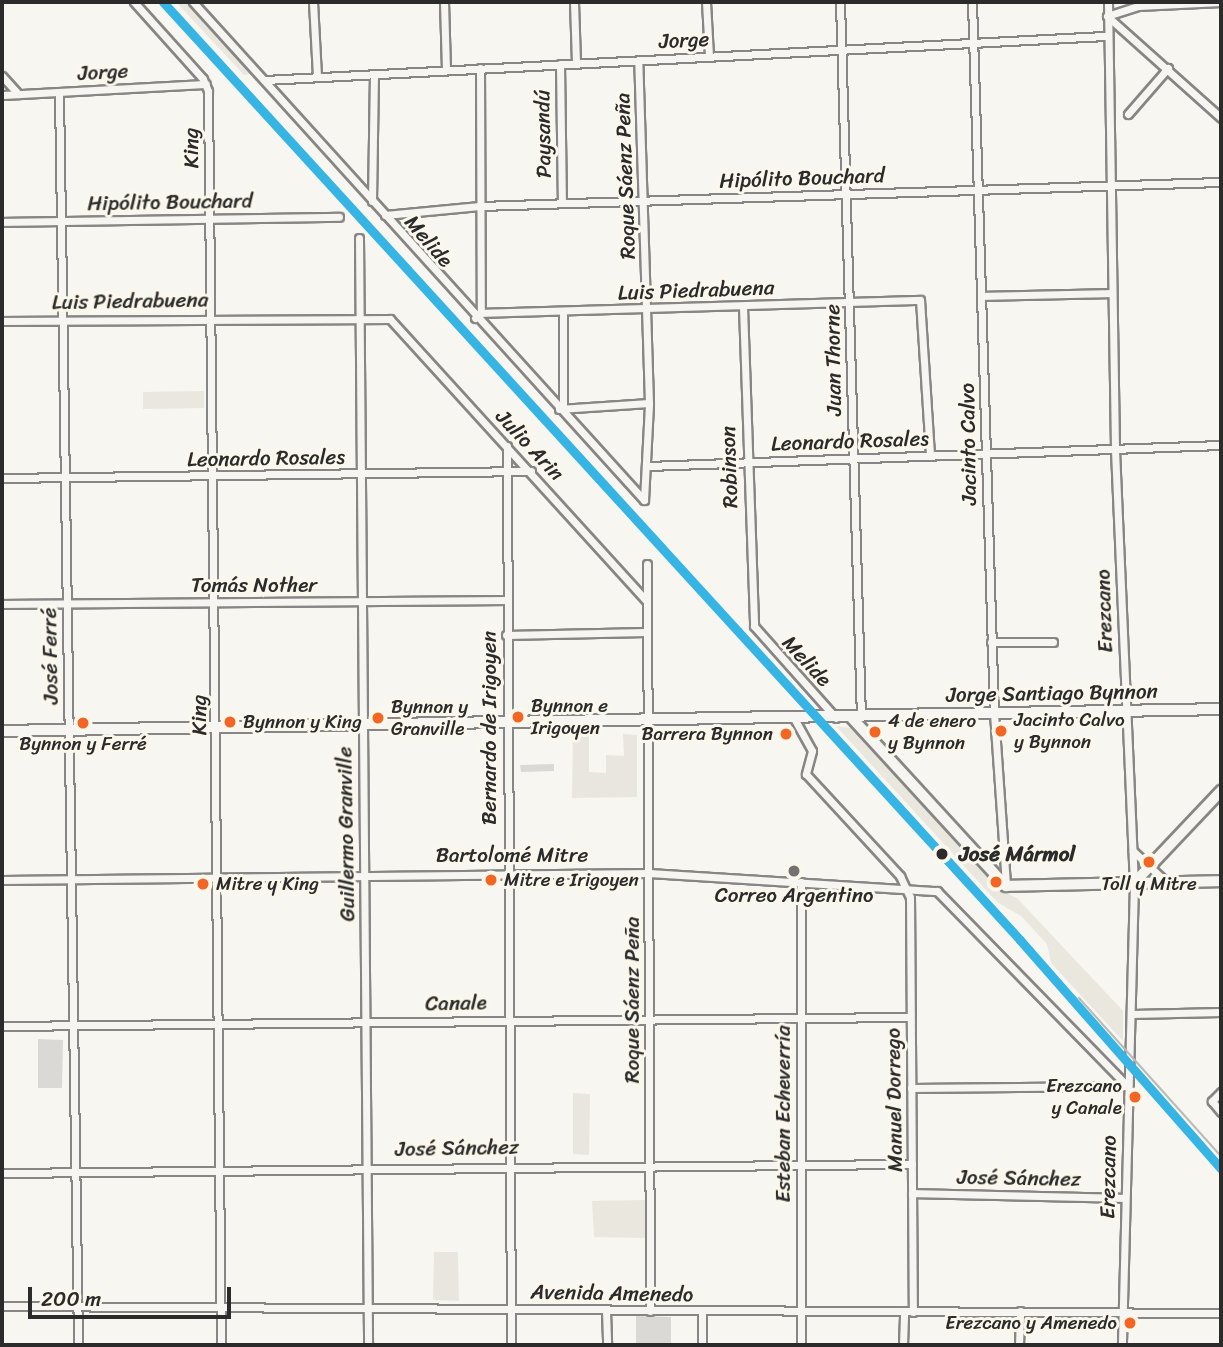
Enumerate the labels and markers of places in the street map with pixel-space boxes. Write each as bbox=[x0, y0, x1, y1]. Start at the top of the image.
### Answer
place label: Bynnon e Irigoyen bbox=[531, 695, 608, 739]
place label: Bynnon y Granville bbox=[391, 696, 468, 740]
place label: Jacinto Calvo y Bynnon bbox=[1014, 709, 1125, 753]
marker: Bynnon e Irigoyen bbox=[511, 710, 525, 724]
place label: 4 de enero y Bynnon bbox=[888, 710, 977, 754]
place label: Bynnon y King bbox=[243, 711, 362, 733]
marker: Bynnon y Granville bbox=[371, 711, 385, 725]
marker: Bynnon y King bbox=[223, 715, 237, 729]
marker: Bynnon y Ferré bbox=[76, 716, 90, 730]
place label: Barrera Bynnon bbox=[642, 723, 773, 745]
marker: Jacinto Calvo y Bynnon bbox=[994, 724, 1008, 738]
marker: 4 de enero y Bynnon bbox=[868, 725, 882, 739]
marker: Barrera Bynnon bbox=[779, 727, 793, 741]
place label: Bynnon y Ferré bbox=[19, 733, 147, 755]
place label: José Mármol bbox=[959, 841, 1074, 867]
marker: José Mármol bbox=[931, 843, 953, 865]
marker: Toll y Mitre bbox=[1142, 855, 1156, 869]
marker: Correo Argentino bbox=[786, 863, 802, 879]
place label: Mitre e Irigoyen bbox=[504, 869, 639, 891]
place label: Mitre y King bbox=[216, 873, 319, 895]
marker: Mitre e Irigoyen bbox=[484, 873, 498, 887]
place label: Toll y Mitre bbox=[1101, 873, 1197, 895]
unlabelled marker bbox=[989, 875, 1003, 889]
marker: Mitre y King bbox=[196, 877, 210, 891]
place label: Correo Argentino bbox=[714, 882, 874, 908]
place label: Erezcano y Canale bbox=[1046, 1075, 1122, 1119]
marker: Erezcano y Canale bbox=[1128, 1090, 1142, 1104]
place label: Erezcano y Amenedo bbox=[945, 1312, 1117, 1334]
marker: Erezcano y Amenedo bbox=[1123, 1316, 1137, 1330]

